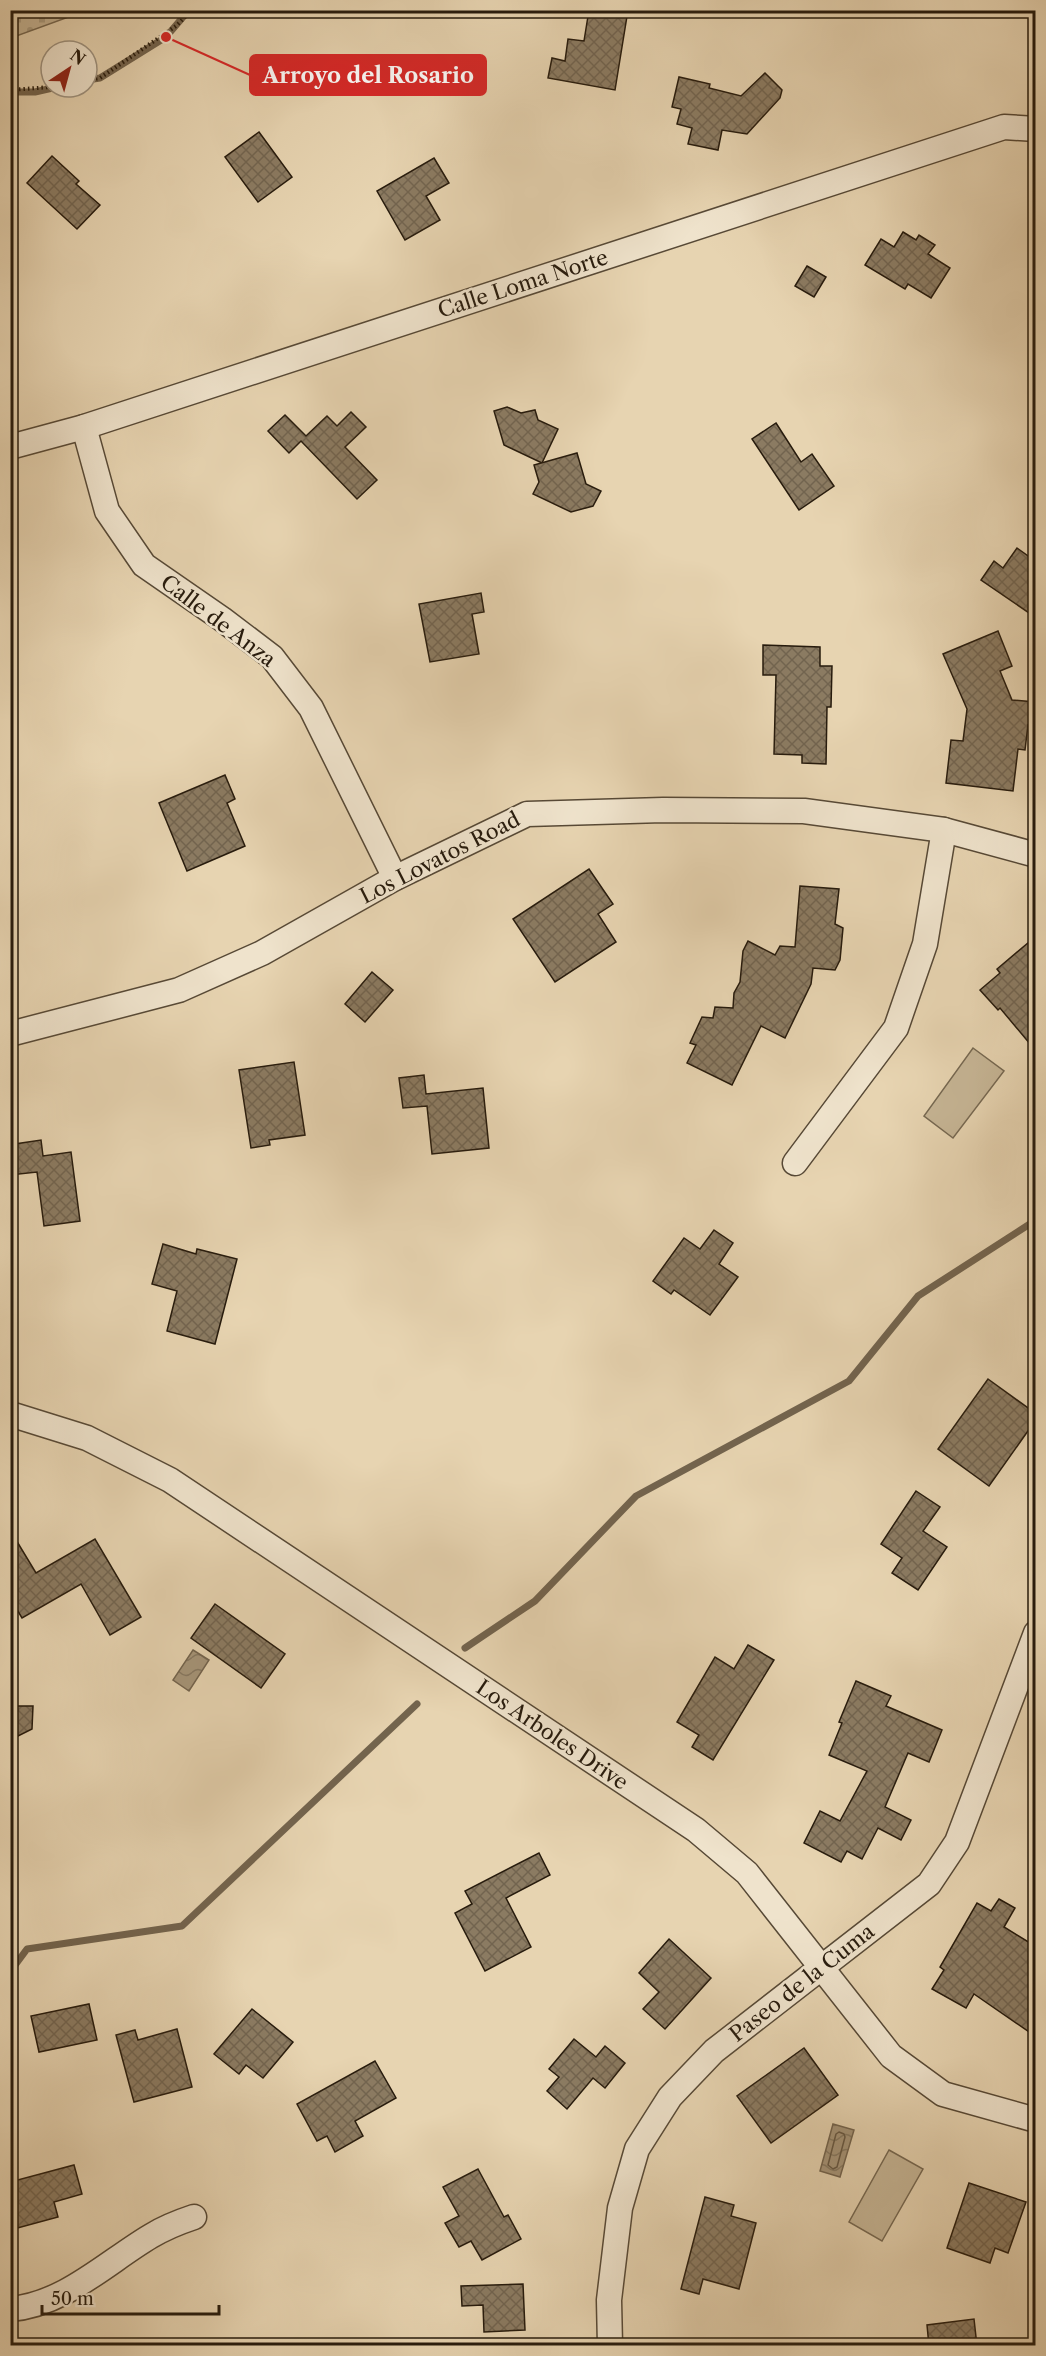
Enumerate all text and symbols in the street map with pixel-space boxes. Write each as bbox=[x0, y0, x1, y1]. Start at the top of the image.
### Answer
north arrow bbox=[39, 39, 99, 99]
text: N bbox=[66, 45, 89, 69]
callout: Arroyo del Rosario bbox=[250, 55, 486, 95]
text: Arroyo del Rosario bbox=[261, 62, 474, 89]
street label: Calle Loma Norte bbox=[435, 244, 611, 323]
street label: Calle de Anza bbox=[156, 569, 281, 672]
street label: Los Lovatos Road bbox=[356, 806, 524, 909]
street label: Los Arboles Drive bbox=[472, 1675, 633, 1795]
street label: Paseo de la Cuma bbox=[724, 1918, 880, 2047]
scale bar bbox=[42, 2278, 219, 2316]
text: 50 m bbox=[51, 2288, 94, 2310]

